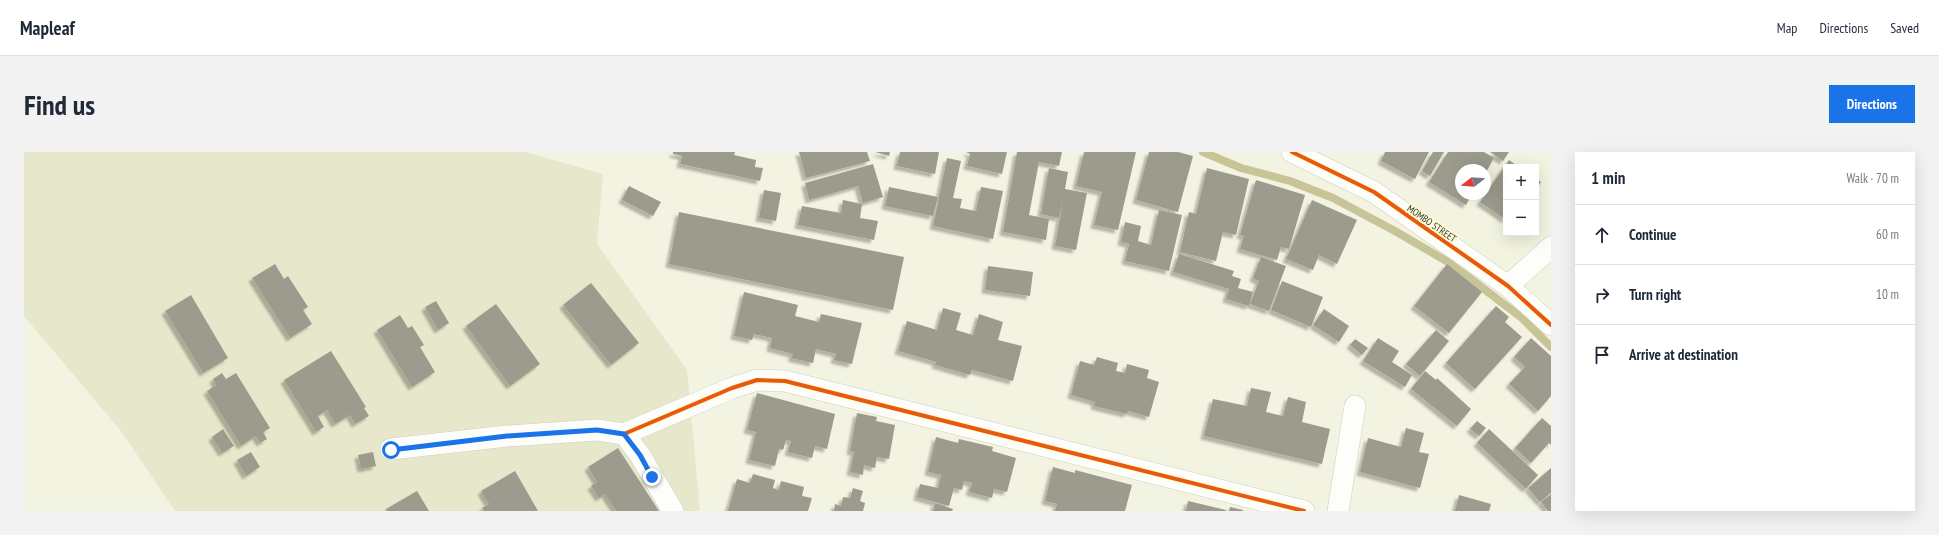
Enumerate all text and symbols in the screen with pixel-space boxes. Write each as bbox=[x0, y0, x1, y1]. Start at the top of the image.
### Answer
text: Mapleaf bbox=[20, 16, 75, 40]
text: Map bbox=[1777, 19, 1797, 37]
text: Directions bbox=[1819, 19, 1868, 37]
text: Saved bbox=[1890, 19, 1919, 37]
button: Directions bbox=[1829, 85, 1915, 123]
text: Find us bbox=[24, 86, 95, 123]
north arrow bbox=[1455, 164, 1491, 200]
map controls bbox=[1503, 164, 1539, 236]
button: + bbox=[1503, 164, 1539, 200]
text: 1 min bbox=[1591, 167, 1625, 189]
text: Walk · 70 m bbox=[1847, 170, 1899, 187]
button: − bbox=[1503, 200, 1539, 236]
street label: MOMBO STREET bbox=[1405, 202, 1459, 245]
icon: ahead bbox=[1591, 224, 1613, 246]
text: Continue bbox=[1629, 225, 1676, 244]
text: 60 m bbox=[1876, 226, 1899, 243]
icon: right bbox=[1591, 284, 1613, 306]
text: Turn right bbox=[1629, 285, 1681, 304]
text: 10 m bbox=[1876, 286, 1899, 303]
icon: arrive bbox=[1591, 344, 1613, 366]
text: Arrive at destination bbox=[1629, 345, 1738, 364]
route start bbox=[382, 441, 400, 459]
route end bbox=[643, 468, 661, 486]

